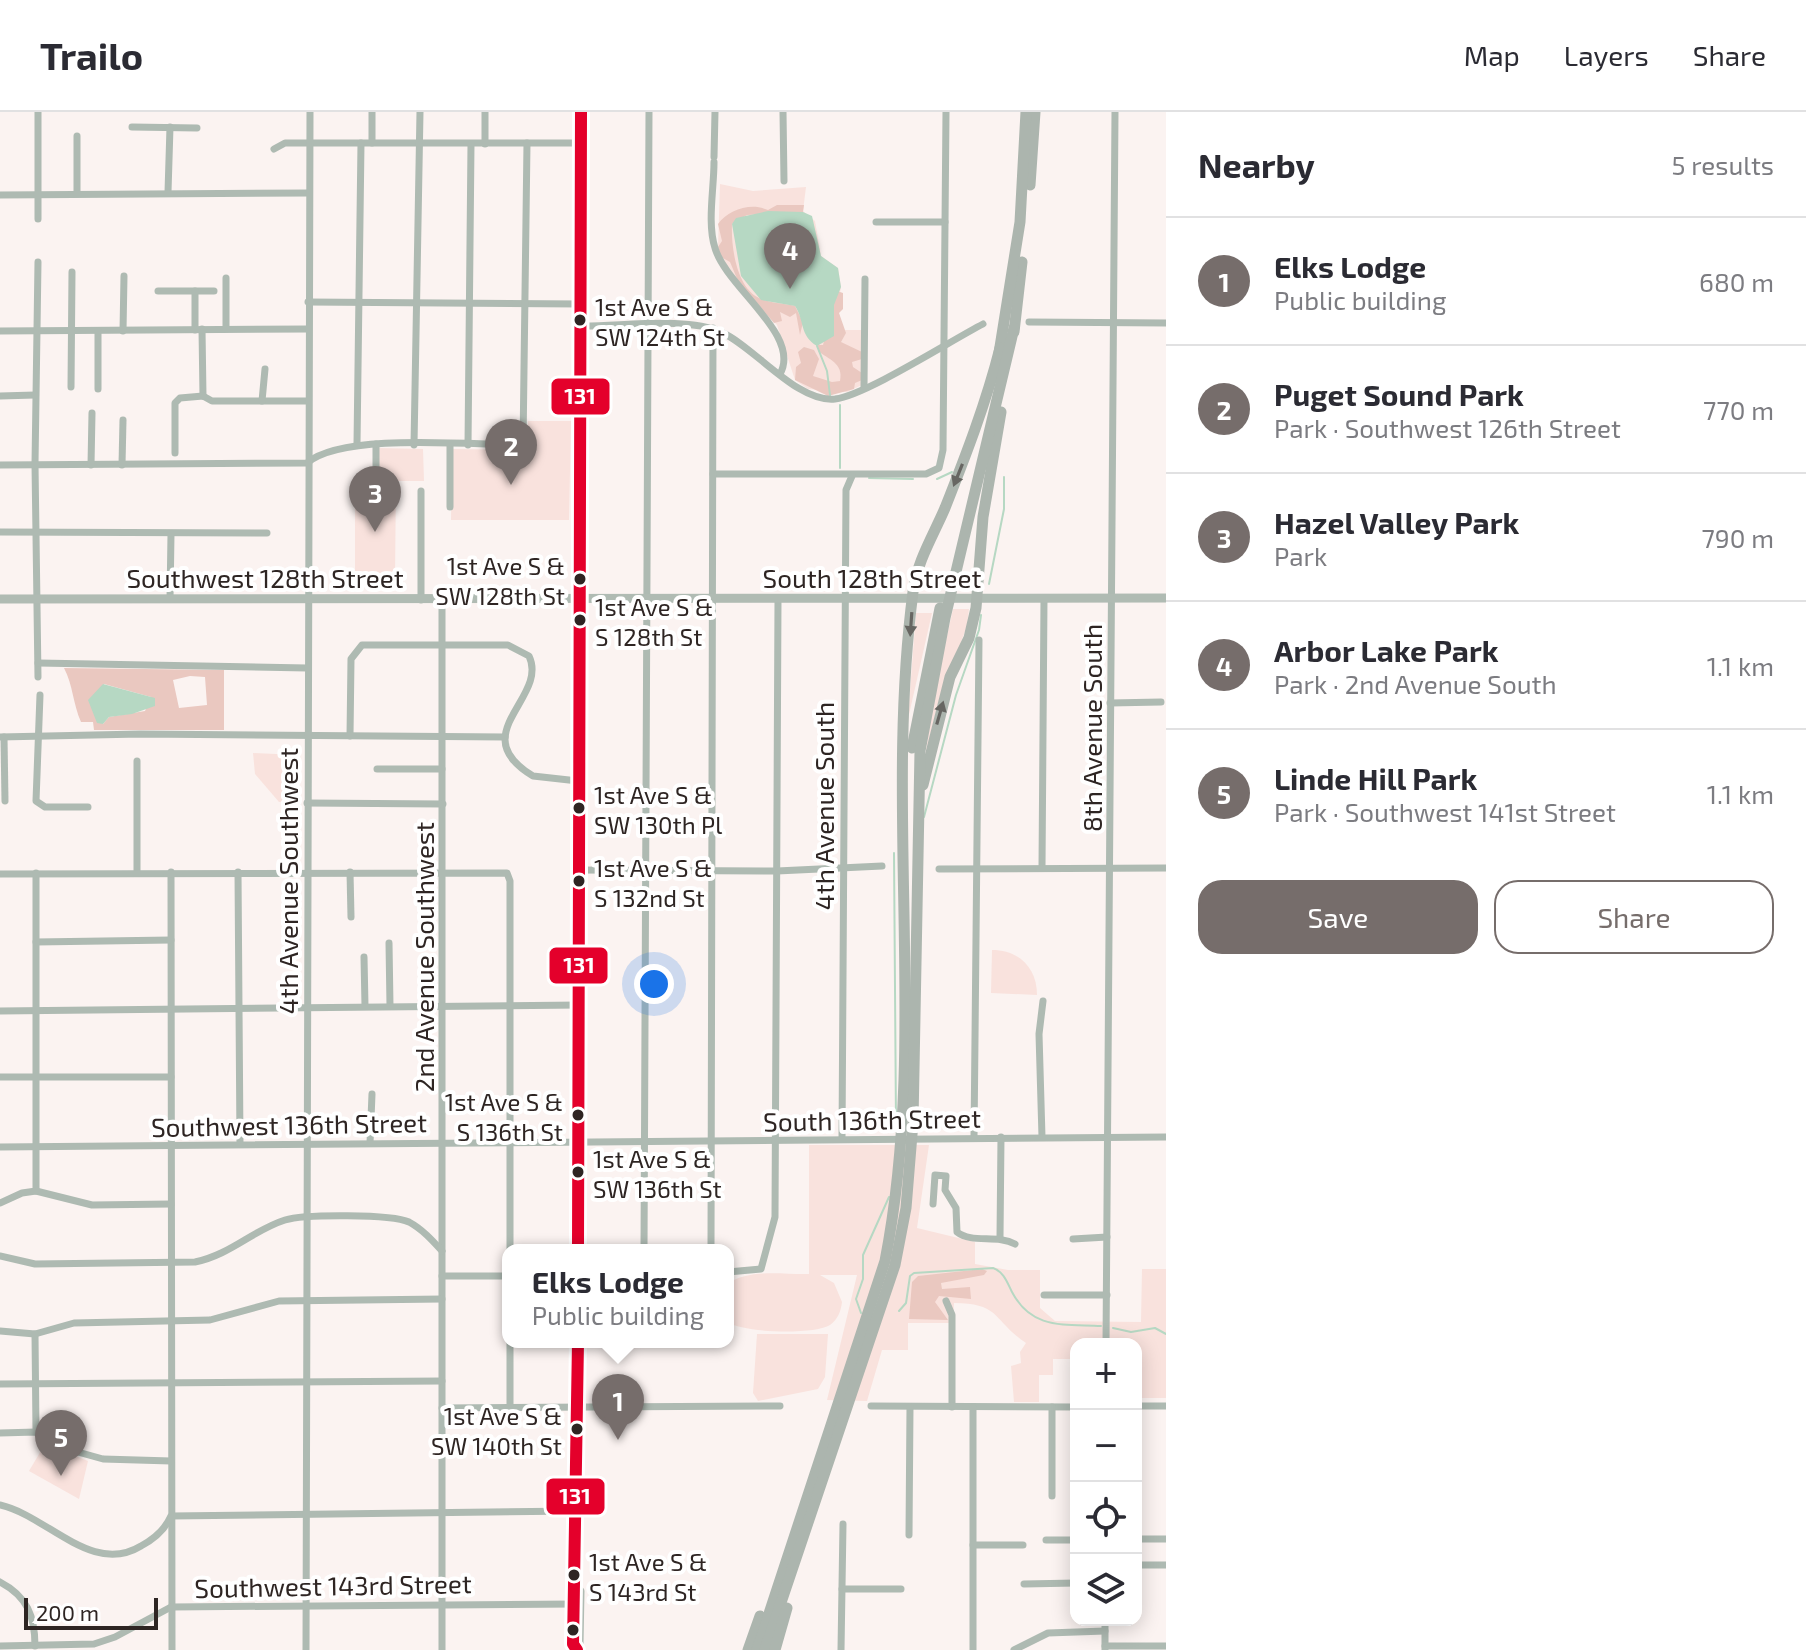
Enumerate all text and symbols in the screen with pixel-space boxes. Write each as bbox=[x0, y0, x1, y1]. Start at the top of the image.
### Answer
text: Trailo bbox=[40, 32, 143, 78]
text: Map bbox=[1464, 38, 1520, 72]
text: Layers bbox=[1564, 38, 1649, 72]
text: Share bbox=[1693, 38, 1766, 72]
text: Nearby bbox=[1198, 144, 1315, 185]
text: 5 results bbox=[1672, 149, 1774, 180]
pin: 4 bbox=[764, 223, 816, 289]
text: Elks Lodge bbox=[1274, 248, 1426, 284]
text: 1 bbox=[1218, 266, 1230, 297]
text: 680 m bbox=[1699, 266, 1774, 297]
text: Public building bbox=[1274, 284, 1446, 315]
place label: 1st Ave S & SW 124th St bbox=[595, 292, 725, 351]
marker: 1st Ave S & SW 124th St bbox=[572, 312, 588, 328]
text: Puget Sound Park bbox=[1274, 376, 1524, 412]
line badge: 131 bbox=[550, 377, 611, 416]
text: 131 bbox=[564, 382, 596, 408]
text: 2 bbox=[1216, 394, 1232, 425]
text: 770 m bbox=[1703, 394, 1774, 425]
text: Park · Southwest 126th Street bbox=[1274, 412, 1621, 443]
pin: 2 bbox=[485, 419, 537, 485]
one-way arrow bbox=[951, 463, 964, 487]
pin: 3 bbox=[349, 466, 401, 532]
text: Hazel Valley Park bbox=[1274, 504, 1519, 540]
text: 3 bbox=[1217, 522, 1231, 553]
text: 790 m bbox=[1702, 522, 1774, 553]
text: Park bbox=[1274, 540, 1327, 571]
place label: 1st Ave S & SW 128th St bbox=[435, 551, 565, 610]
street label: Southwest 128th Street bbox=[126, 562, 404, 593]
street label: South 128th Street bbox=[763, 562, 981, 593]
marker: 1st Ave S & SW 128th St bbox=[572, 571, 588, 587]
place label: 1st Ave S & S 128th St bbox=[595, 592, 713, 651]
marker: 1st Ave S & S 128th St bbox=[572, 612, 588, 628]
one-way arrow bbox=[904, 612, 917, 637]
street label: 8th Avenue South bbox=[1076, 624, 1107, 832]
text: Arbor Lake Park bbox=[1274, 632, 1499, 668]
text: 4 bbox=[1216, 650, 1232, 681]
text: 1.1 km bbox=[1707, 650, 1774, 681]
text: Park · 2nd Avenue South bbox=[1274, 668, 1557, 699]
one-way arrow bbox=[934, 701, 947, 725]
street label: 4th Avenue South bbox=[808, 702, 839, 910]
street label: 4th Avenue Southwest bbox=[272, 748, 303, 1014]
text: Linde Hill Park bbox=[1274, 760, 1477, 796]
text: 5 bbox=[1217, 778, 1231, 809]
text: 1.1 km bbox=[1707, 778, 1774, 809]
place label: 1st Ave S & SW 130th Pl bbox=[594, 780, 722, 839]
text: Park · Southwest 141st Street bbox=[1274, 796, 1616, 827]
marker: 1st Ave S & SW 130th Pl bbox=[571, 800, 587, 816]
street label: 2nd Avenue Southwest bbox=[408, 822, 439, 1092]
place label: 1st Ave S & S 132nd St bbox=[594, 853, 712, 912]
marker: 1st Ave S & S 132nd St bbox=[571, 873, 587, 889]
button: Save bbox=[1198, 880, 1478, 954]
button: Share bbox=[1494, 880, 1774, 954]
line badge: 131 bbox=[548, 946, 609, 985]
text: 131 bbox=[563, 951, 595, 977]
your location bbox=[634, 964, 674, 1004]
place label: 1st Ave S & S 136th St bbox=[445, 1087, 563, 1146]
street label: South 136th Street bbox=[763, 1102, 981, 1136]
street label: Southwest 136th Street bbox=[151, 1106, 427, 1142]
marker: 1st Ave S & S 136th St bbox=[570, 1107, 586, 1123]
place label: 1st Ave S & SW 136th St bbox=[593, 1144, 722, 1203]
marker: 1st Ave S & SW 136th St bbox=[570, 1164, 586, 1180]
popup bbox=[502, 1244, 734, 1348]
text: Elks Lodge bbox=[532, 1263, 684, 1299]
text: Public building bbox=[532, 1299, 704, 1330]
map controls bbox=[1070, 1338, 1142, 1626]
button: + bbox=[1070, 1338, 1142, 1410]
pin: 1 bbox=[592, 1374, 644, 1440]
place label: 1st Ave S & SW 140th St bbox=[431, 1401, 562, 1460]
pin: 5 bbox=[35, 1410, 87, 1476]
button: − bbox=[1070, 1410, 1142, 1482]
marker: 1st Ave S & SW 140th St bbox=[569, 1421, 585, 1437]
line badge: 131 bbox=[545, 1477, 606, 1516]
text: 131 bbox=[559, 1482, 591, 1508]
button: locate bbox=[1070, 1482, 1142, 1554]
place label: 1st Ave S & S 143rd St bbox=[589, 1547, 707, 1606]
button: layers bbox=[1070, 1554, 1142, 1626]
street label: Southwest 143rd Street bbox=[194, 1567, 472, 1603]
marker: 1st Ave S & S 143rd St bbox=[566, 1567, 582, 1583]
scale bar bbox=[24, 1594, 158, 1630]
text: 200 m bbox=[36, 1599, 99, 1625]
unlabelled marker bbox=[565, 1622, 581, 1638]

